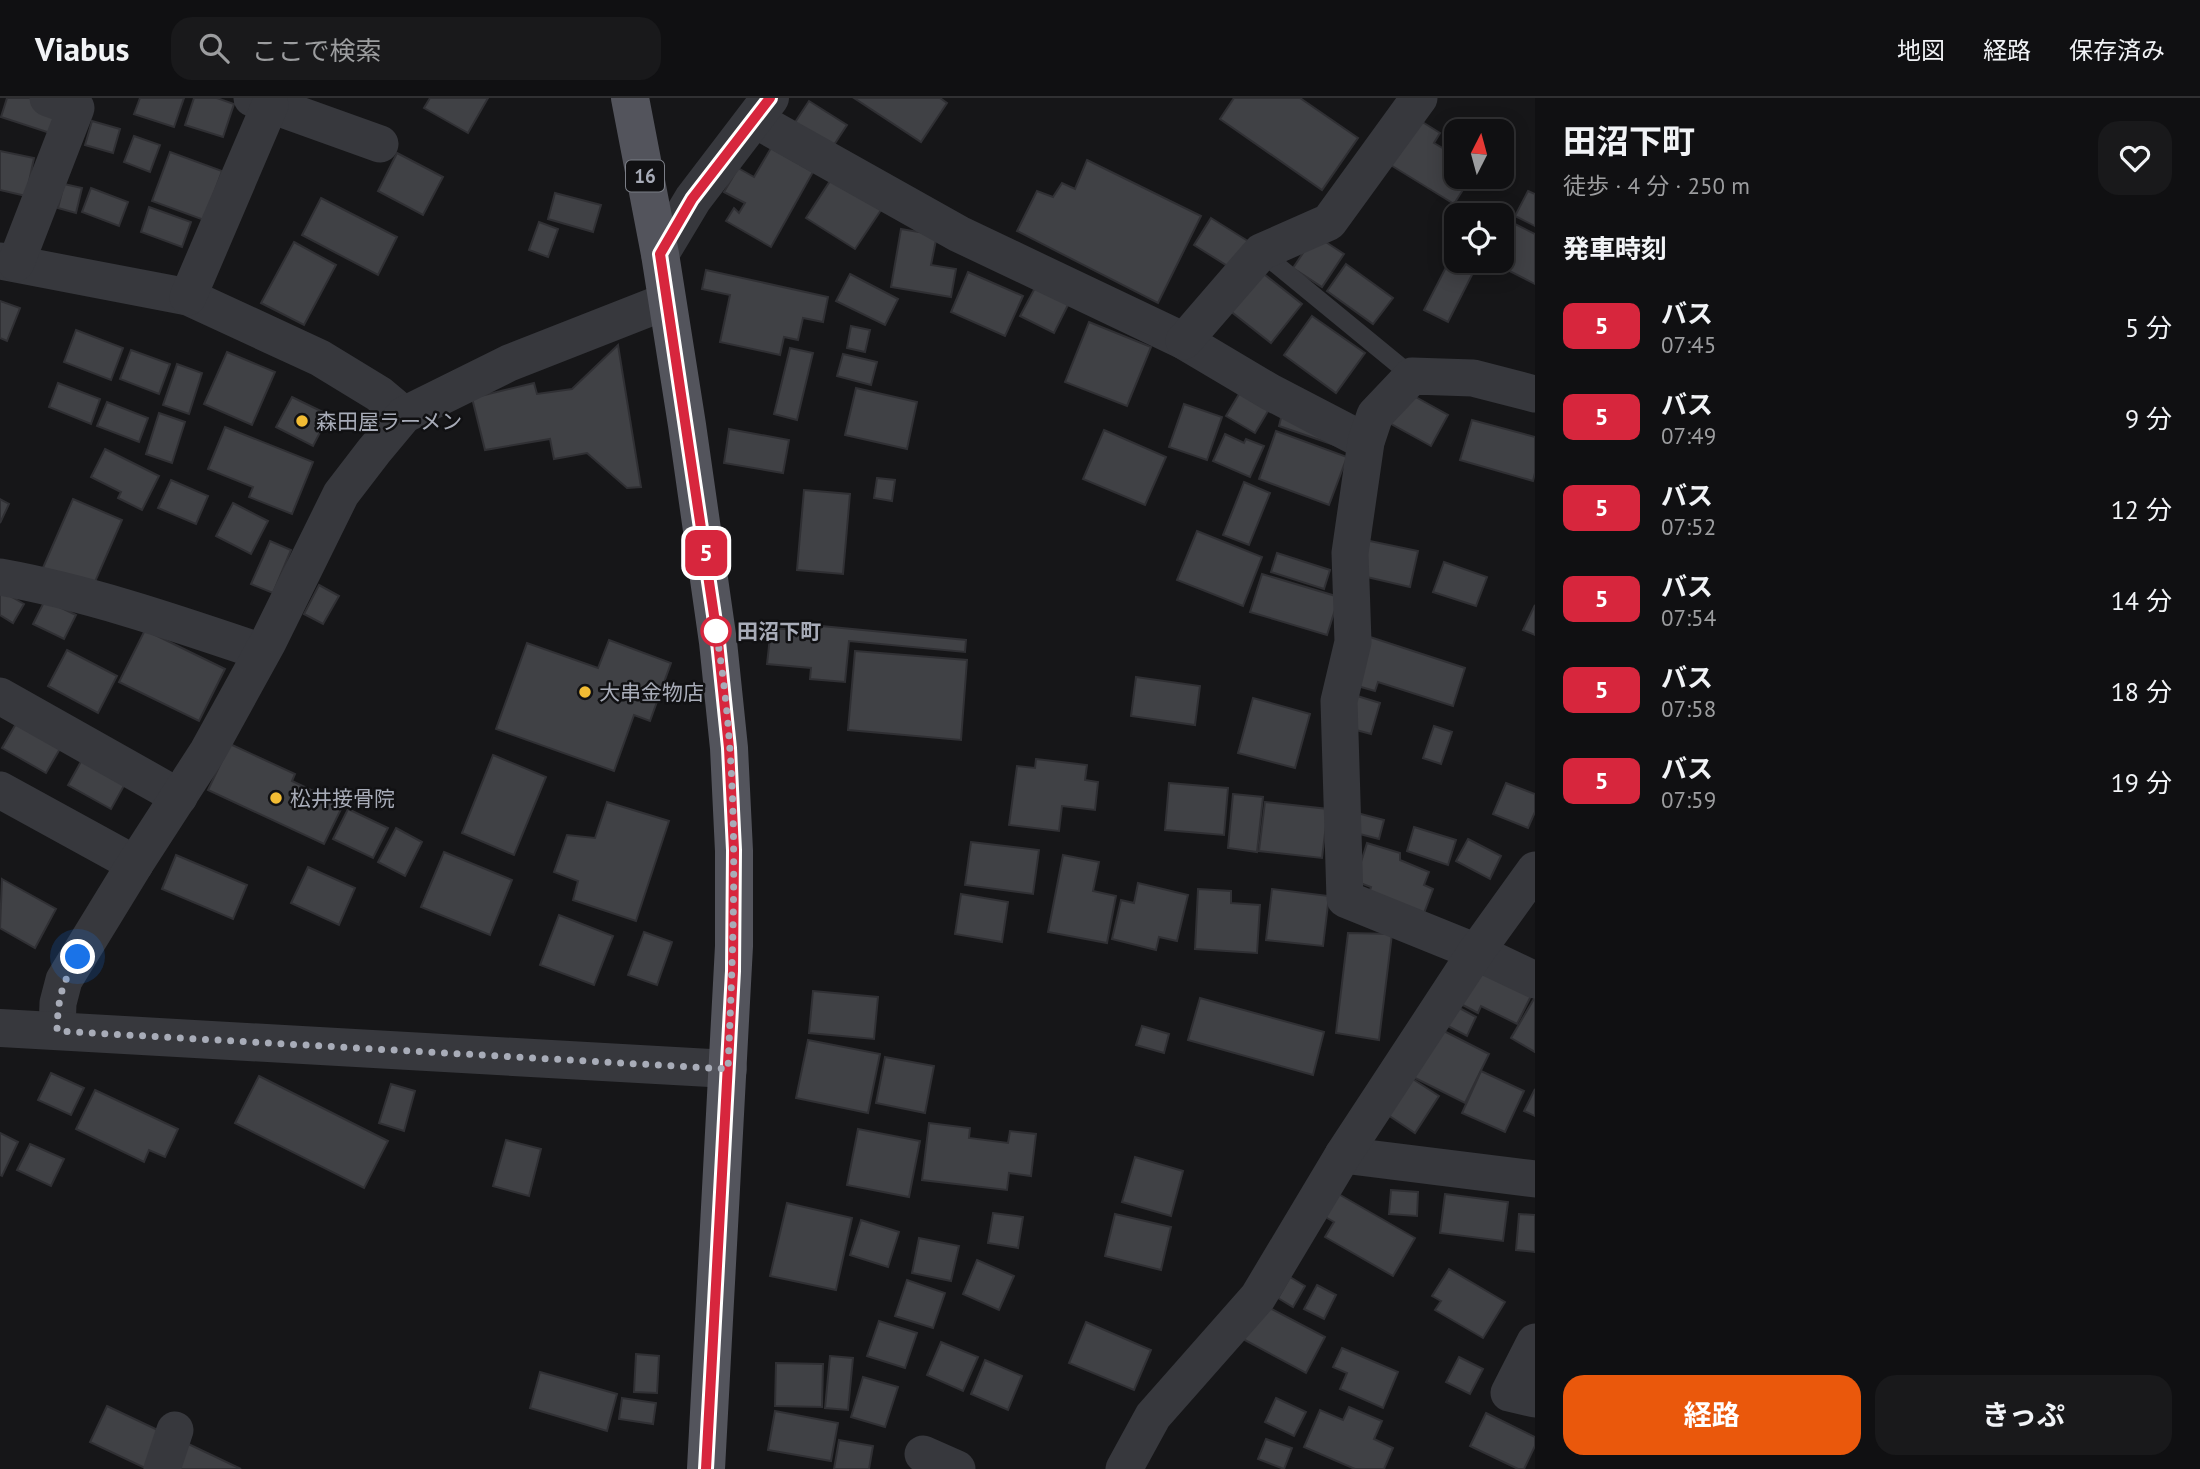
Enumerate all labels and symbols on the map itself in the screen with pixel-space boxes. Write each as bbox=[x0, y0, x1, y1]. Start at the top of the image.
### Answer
north arrow bbox=[1444, 119, 1514, 189]
road number: 16 bbox=[626, 160, 664, 192]
place label: 森田屋ラーメン bbox=[316, 408, 462, 435]
marker: 森田屋ラーメン bbox=[294, 413, 310, 429]
line badge: 5 bbox=[683, 530, 729, 576]
marker: 田沼下町 bbox=[701, 616, 731, 646]
place label: 田沼下町 bbox=[737, 618, 821, 645]
place label: 大串金物店 bbox=[599, 679, 704, 706]
marker: 大串金物店 bbox=[577, 684, 593, 700]
place label: 松井接骨院 bbox=[290, 785, 395, 812]
marker: 松井接骨院 bbox=[268, 790, 284, 806]
your location bbox=[60, 939, 95, 974]

